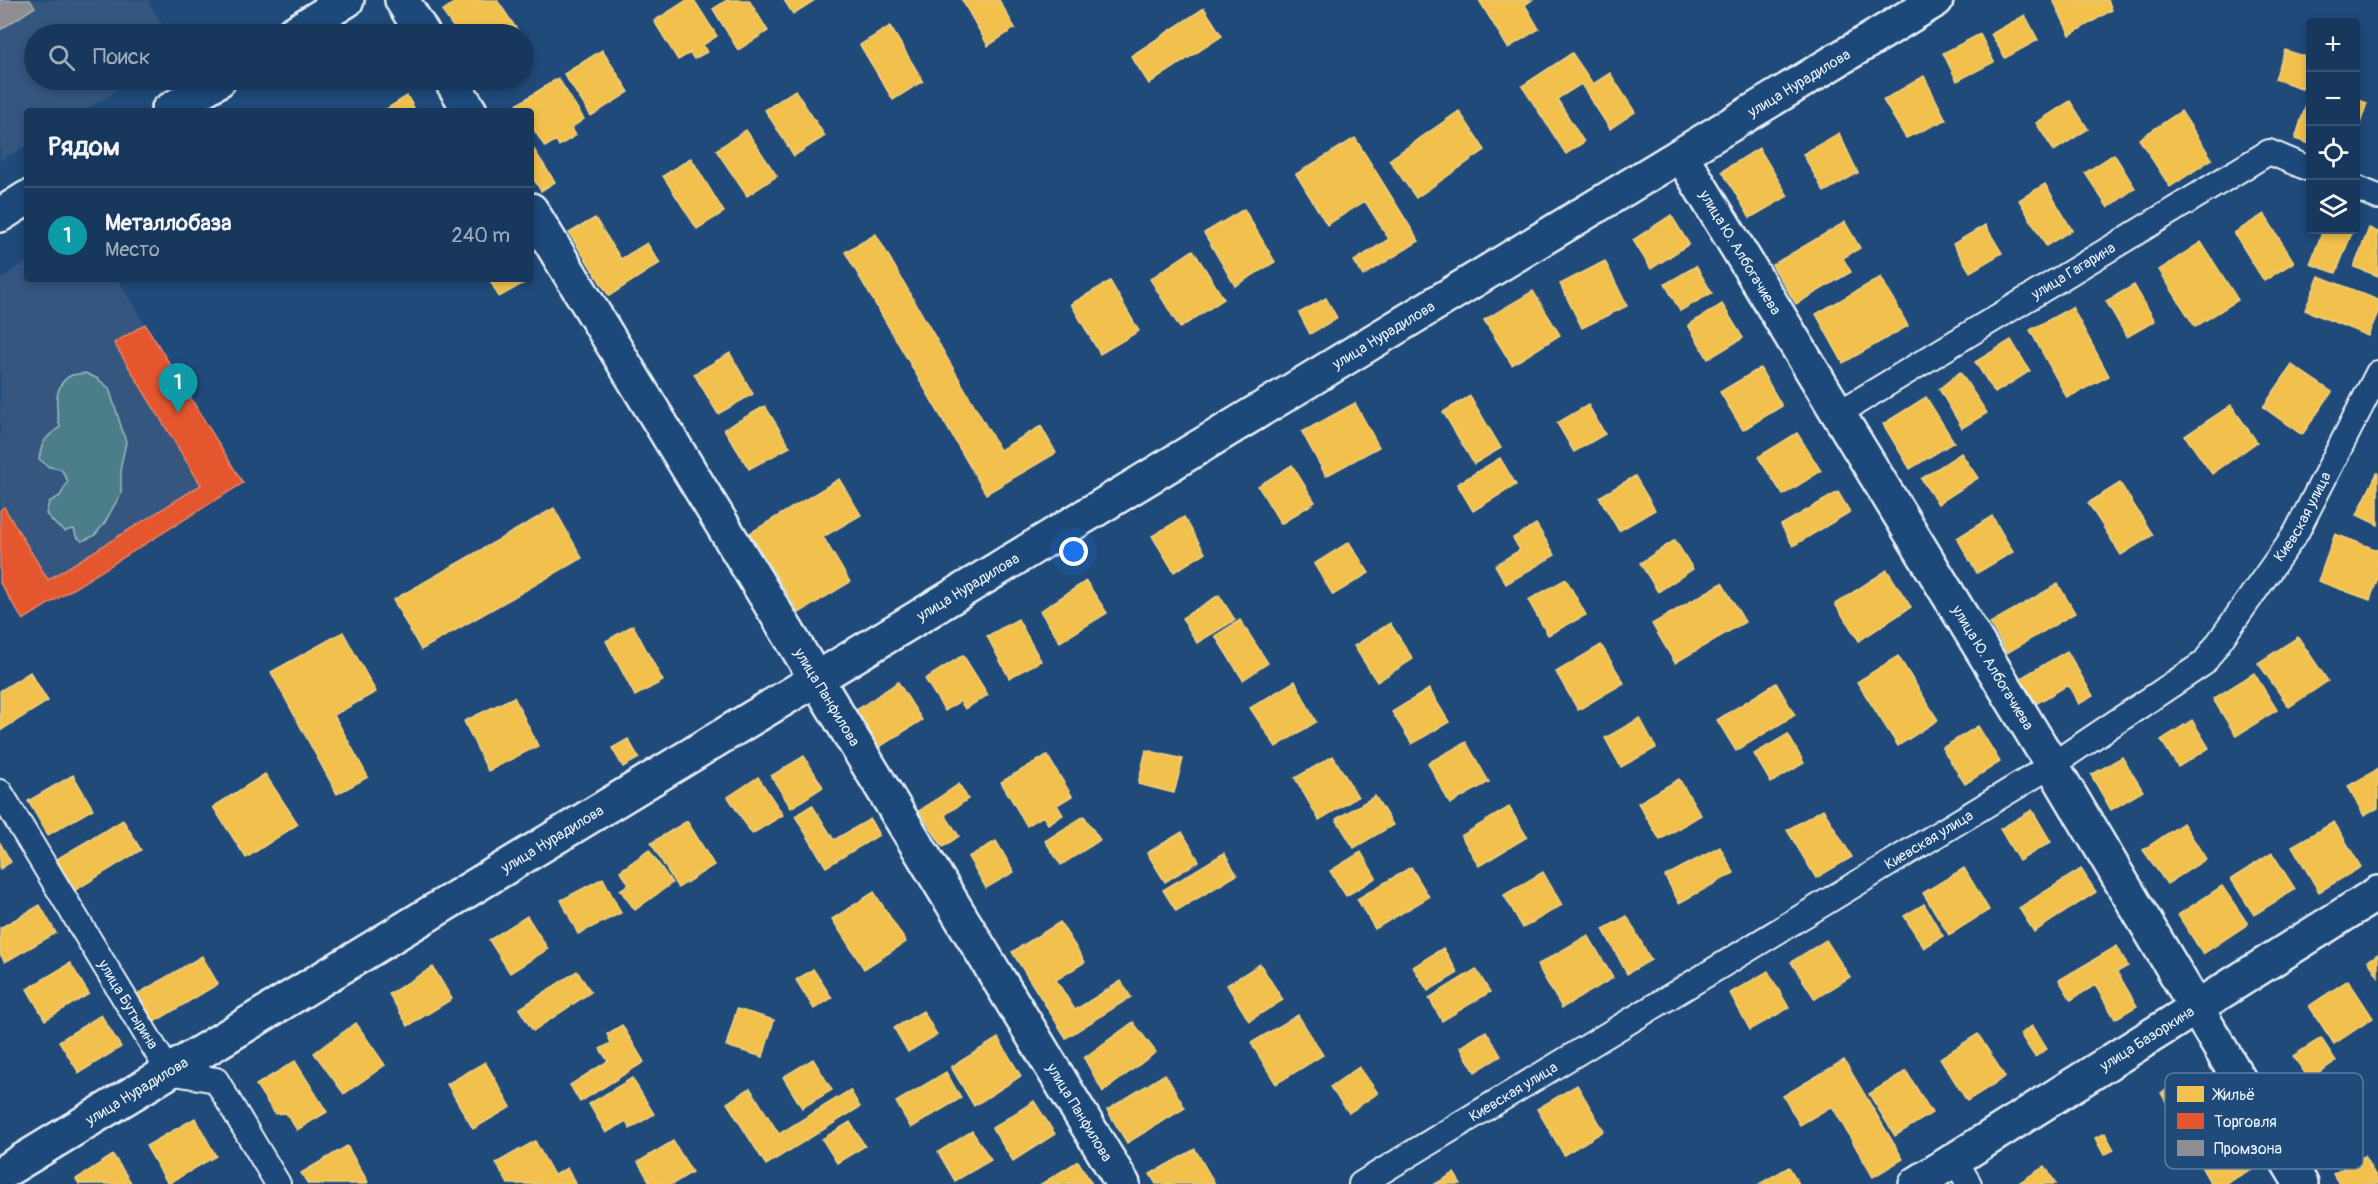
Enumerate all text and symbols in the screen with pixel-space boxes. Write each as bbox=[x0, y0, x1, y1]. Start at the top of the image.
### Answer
map controls bbox=[2306, 18, 2360, 234]
button: + bbox=[2306, 18, 2360, 72]
search box bbox=[24, 24, 534, 90]
icon: search bbox=[45, 41, 78, 74]
text: Поиск bbox=[93, 43, 150, 71]
street label: улица Нурадилова bbox=[1744, 45, 1854, 122]
button: − bbox=[2306, 72, 2360, 126]
button: locate bbox=[2306, 126, 2360, 180]
text: Рядом bbox=[48, 131, 120, 163]
button: layers bbox=[2306, 180, 2360, 234]
street label: улица Ю. Албогачиева bbox=[1694, 186, 1785, 319]
text: Металлобаза bbox=[105, 209, 232, 237]
text: 1 bbox=[64, 223, 71, 248]
text: 240 m bbox=[451, 223, 510, 248]
text: Место bbox=[105, 237, 160, 262]
street label: улица Гагарина bbox=[2027, 238, 2119, 305]
street label: улица Нурадилова bbox=[1328, 297, 1439, 374]
pin: 1 bbox=[158, 364, 198, 413]
street label: Киевская улица bbox=[2270, 469, 2336, 565]
your location bbox=[1059, 537, 1088, 566]
street label: улица Нурадилова bbox=[913, 549, 1023, 626]
street label: улица Ю. Албогачиева bbox=[1947, 601, 2038, 734]
street label: улица Панфилова bbox=[789, 644, 864, 750]
street label: улица Нурадилова bbox=[497, 801, 607, 878]
street label: Киевская улица bbox=[1881, 806, 1977, 874]
street label: улица Бутырина bbox=[93, 955, 162, 1053]
street label: улица Базоркина bbox=[2096, 1002, 2198, 1076]
street label: улица Нурадилова bbox=[81, 1053, 192, 1130]
street label: Киевская улица bbox=[1466, 1058, 1561, 1126]
street label: улица Панфилова bbox=[1041, 1059, 1116, 1165]
legend bbox=[2165, 1073, 2363, 1169]
text: Жильё bbox=[2211, 1085, 2255, 1105]
text: Торговля bbox=[2214, 1112, 2277, 1132]
text: Промзона bbox=[2214, 1139, 2282, 1159]

